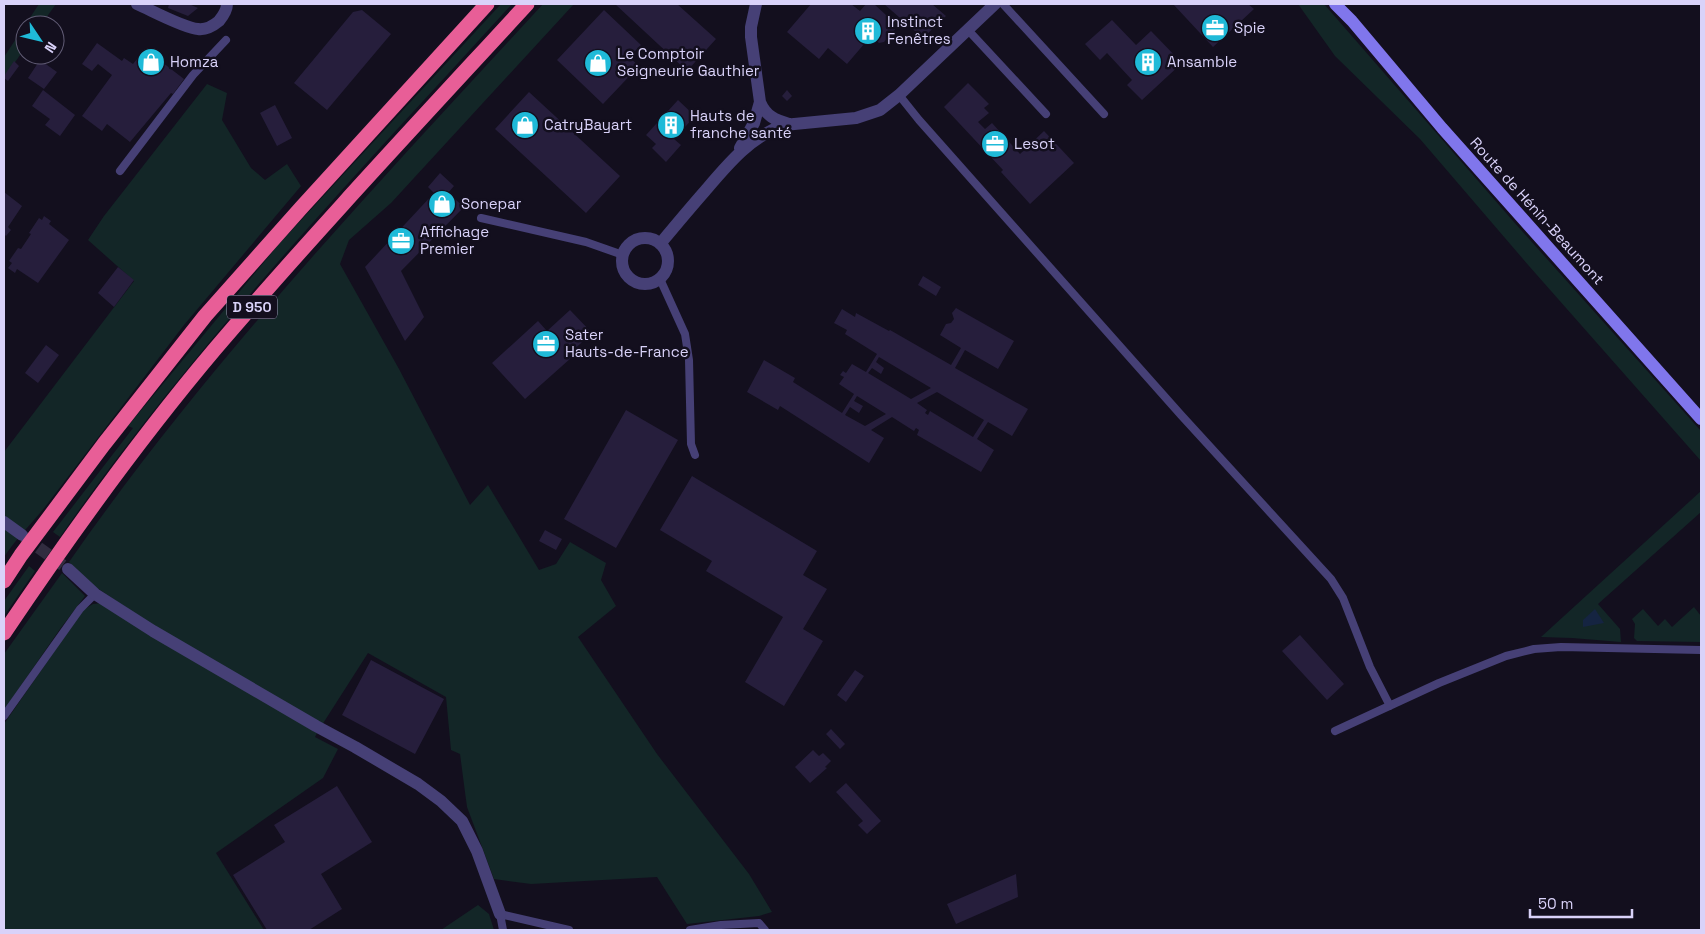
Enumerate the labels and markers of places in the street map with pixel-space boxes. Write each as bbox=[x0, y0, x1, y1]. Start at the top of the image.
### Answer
place label: Instinct Fenêtres bbox=[887, 12, 951, 48]
office icon: Spie bbox=[1200, 13, 1230, 43]
building icon: Instinct Fenêtres bbox=[853, 16, 883, 46]
place label: Spie bbox=[1234, 18, 1266, 37]
place label: Le Comptoir Seigneurie Gauthier bbox=[617, 44, 760, 80]
shop icon: Homza bbox=[136, 47, 166, 77]
building icon: Ansamble bbox=[1133, 47, 1163, 77]
shop icon: Le Comptoir Seigneurie Gauthier bbox=[583, 48, 613, 78]
place label: Homza bbox=[170, 52, 219, 71]
place label: Ansamble bbox=[1167, 52, 1237, 71]
place label: Hauts de franche santé bbox=[690, 106, 792, 142]
shop icon: CatryBayart bbox=[510, 110, 540, 140]
building icon: Hauts de franche santé bbox=[656, 110, 686, 140]
place label: CatryBayart bbox=[544, 115, 632, 134]
office icon: Lesot bbox=[980, 129, 1010, 159]
place label: Lesot bbox=[1014, 134, 1055, 153]
shop icon: Sonepar bbox=[427, 189, 457, 219]
place label: Sonepar bbox=[461, 194, 522, 213]
place label: Affichage Premier bbox=[420, 222, 489, 258]
office icon: Affichage Premier bbox=[386, 226, 416, 256]
place label: Sater Hauts-de-France bbox=[565, 325, 689, 361]
office icon: Sater Hauts-de-France bbox=[531, 329, 561, 359]

